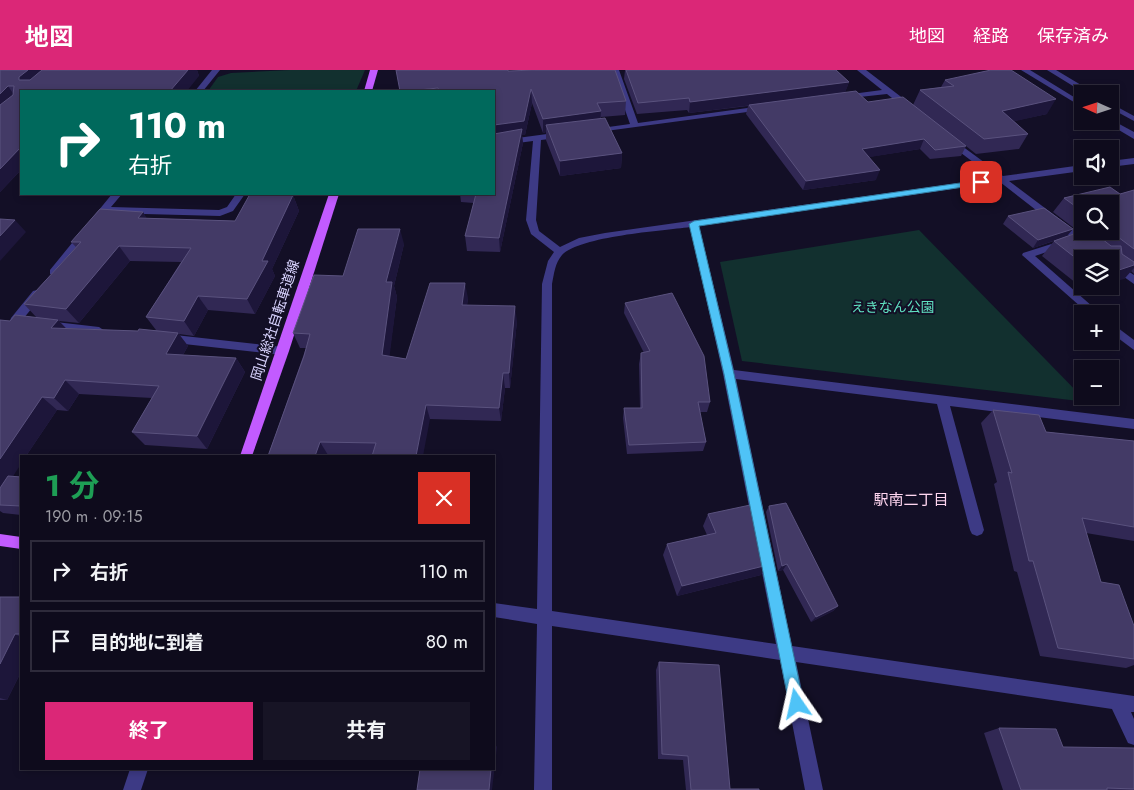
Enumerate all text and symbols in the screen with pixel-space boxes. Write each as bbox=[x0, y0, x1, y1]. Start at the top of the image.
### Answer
text: 地図 bbox=[25, 19, 73, 54]
text: 地図 bbox=[909, 23, 945, 49]
text: 経路 bbox=[973, 23, 1009, 49]
text: 保存済み bbox=[1037, 23, 1109, 49]
north arrow bbox=[1074, 85, 1119, 130]
map controls bbox=[1074, 85, 1119, 405]
text: 110 m bbox=[128, 101, 226, 151]
icon: right bbox=[45, 110, 110, 175]
button: sound bbox=[1074, 140, 1119, 185]
text: 右折 bbox=[128, 149, 172, 181]
pin bbox=[960, 161, 1002, 203]
icon: arrive bbox=[967, 168, 995, 196]
button: search bbox=[1074, 195, 1119, 240]
button: layers bbox=[1074, 250, 1119, 295]
street label: 岡山総社自転車道線 bbox=[246, 257, 304, 383]
park label: えきなん公園 bbox=[851, 297, 935, 317]
button: + bbox=[1074, 305, 1119, 350]
button: − bbox=[1074, 360, 1119, 405]
text: 1 分 bbox=[45, 464, 99, 507]
button: close bbox=[418, 472, 470, 524]
district label: 駅南二丁目 bbox=[873, 489, 949, 511]
text: 190 m · 09:15 bbox=[45, 505, 143, 528]
icon: right bbox=[47, 557, 75, 585]
text: 110 m bbox=[419, 558, 468, 585]
text: 右折 bbox=[90, 559, 128, 586]
icon: arrive bbox=[47, 627, 75, 655]
text: 80 m bbox=[426, 628, 468, 655]
text: 目的地に到着 bbox=[90, 629, 204, 656]
position arrow bbox=[770, 677, 822, 729]
button: 終了 bbox=[45, 702, 253, 760]
button: 共有 bbox=[263, 702, 470, 760]

